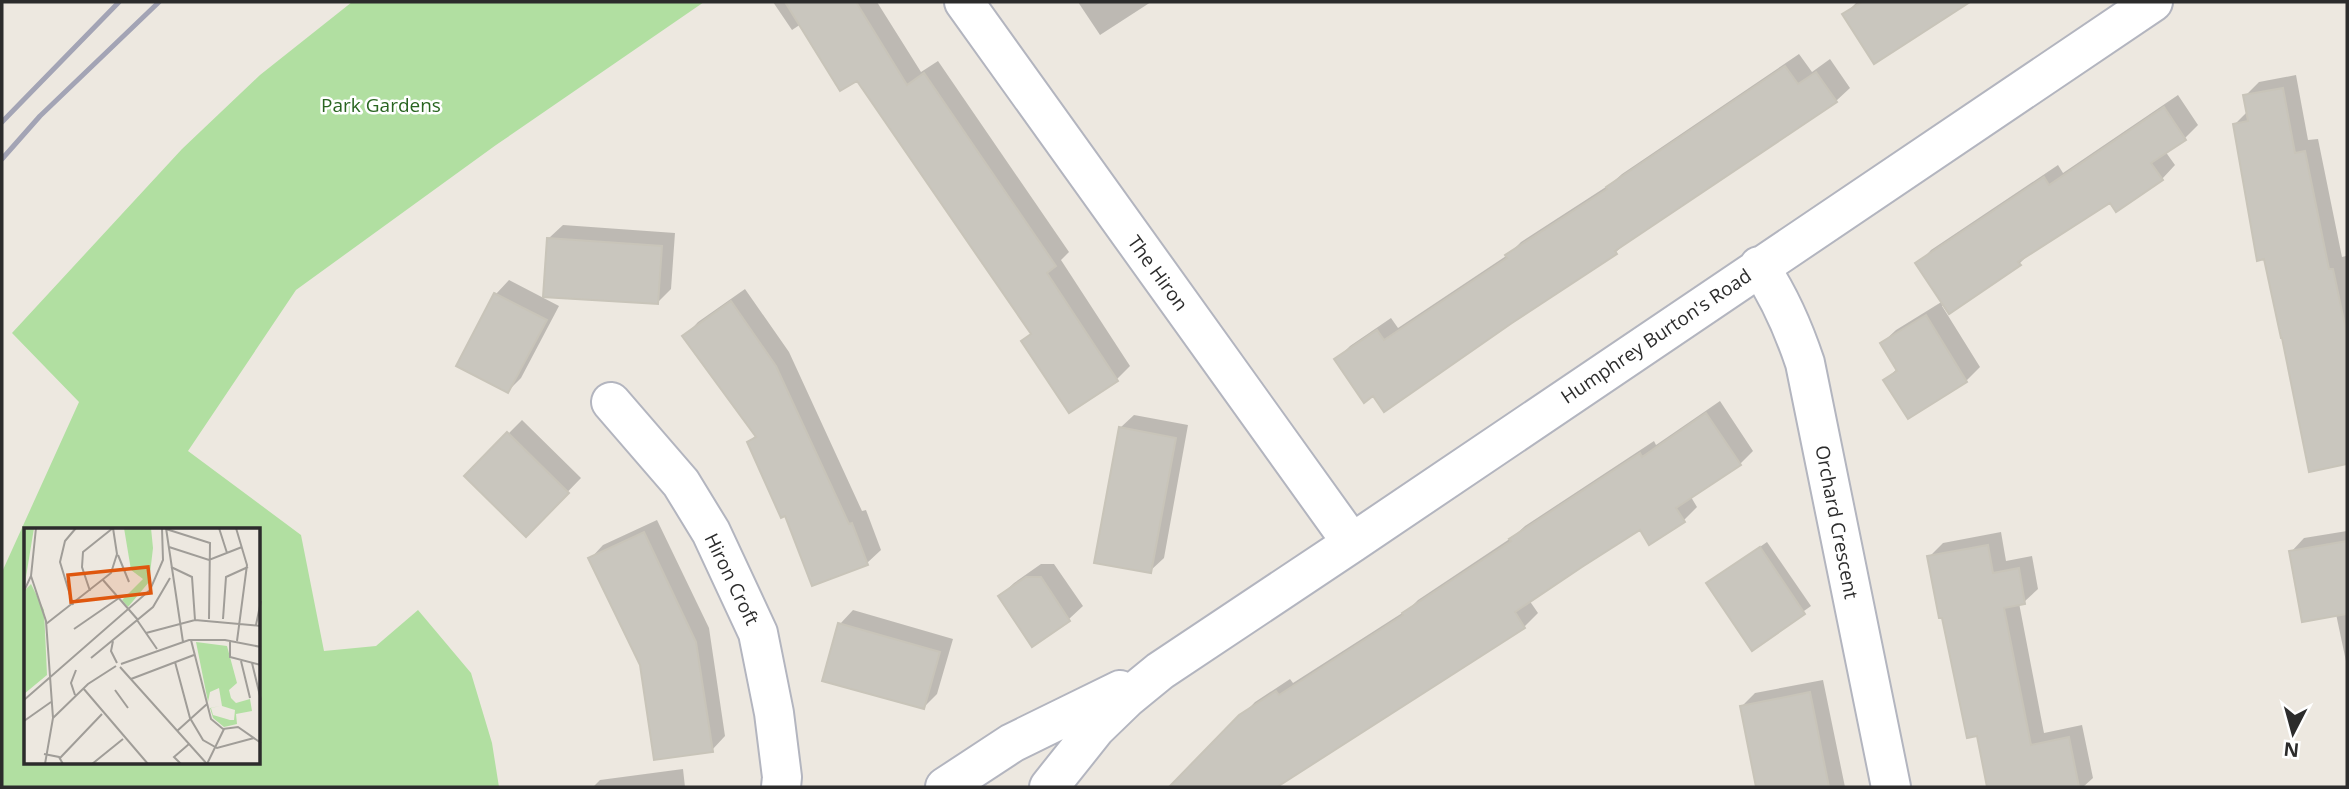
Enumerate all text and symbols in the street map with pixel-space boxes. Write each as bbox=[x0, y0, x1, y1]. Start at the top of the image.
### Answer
park label: Park Gardens bbox=[321, 92, 441, 118]
street label: The Hiron bbox=[1122, 230, 1194, 316]
street label: Humphrey Burton's Road bbox=[1556, 262, 1756, 410]
street label: Orchard Crescent bbox=[1809, 443, 1865, 601]
inset map bbox=[24, 528, 261, 764]
street label: Hiron Croft bbox=[699, 529, 765, 629]
north arrow bbox=[2258, 698, 2328, 768]
text: N bbox=[2282, 736, 2300, 764]

